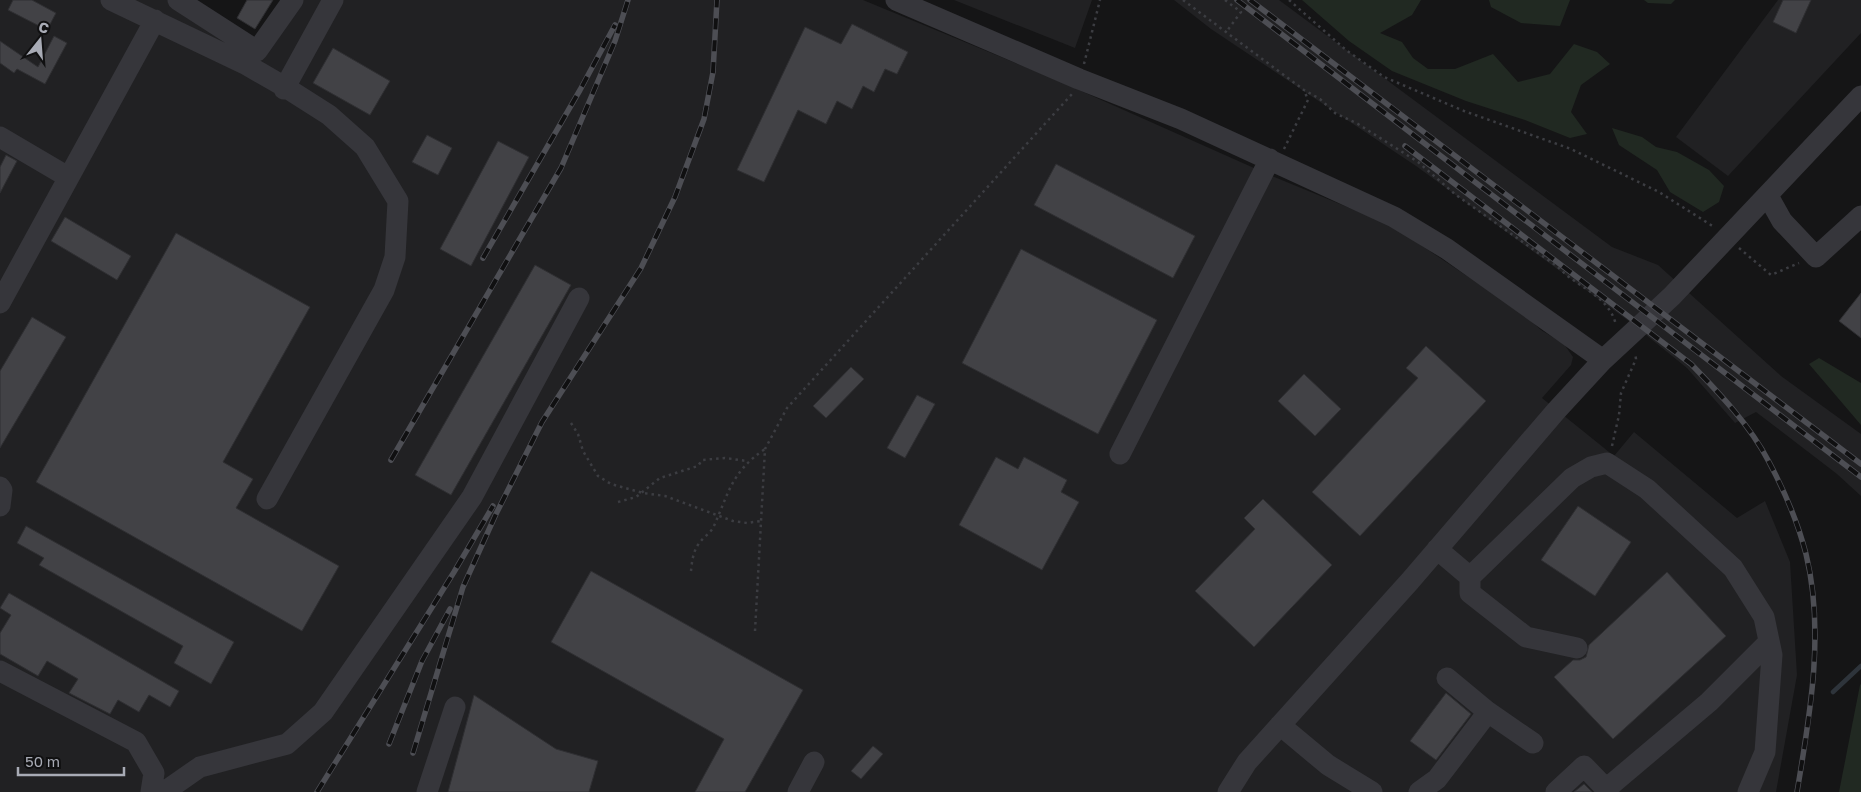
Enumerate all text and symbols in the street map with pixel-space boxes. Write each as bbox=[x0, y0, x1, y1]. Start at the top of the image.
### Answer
north arrow bbox=[15, 15, 65, 65]
text: С bbox=[37, 18, 51, 37]
scale bar bbox=[18, 744, 124, 776]
text: 50 m bbox=[25, 752, 60, 770]

